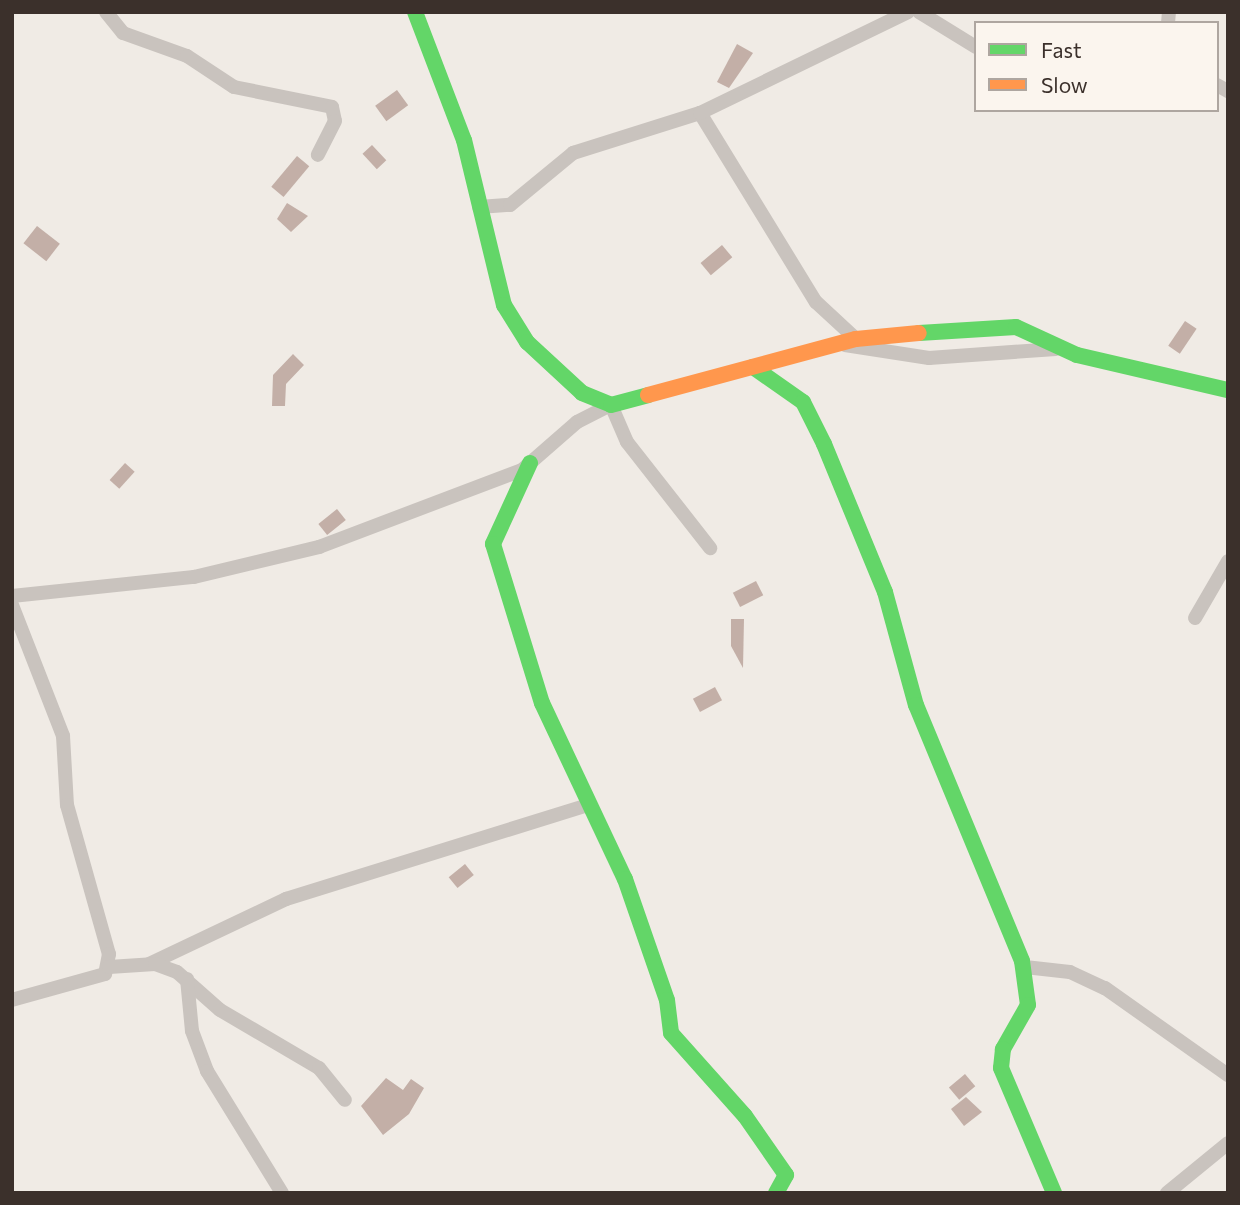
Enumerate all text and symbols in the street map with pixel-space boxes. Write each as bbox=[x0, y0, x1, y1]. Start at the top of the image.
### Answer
legend bbox=[974, 21, 1219, 112]
text: Fast bbox=[1041, 37, 1082, 62]
text: Slow bbox=[1041, 72, 1088, 97]

